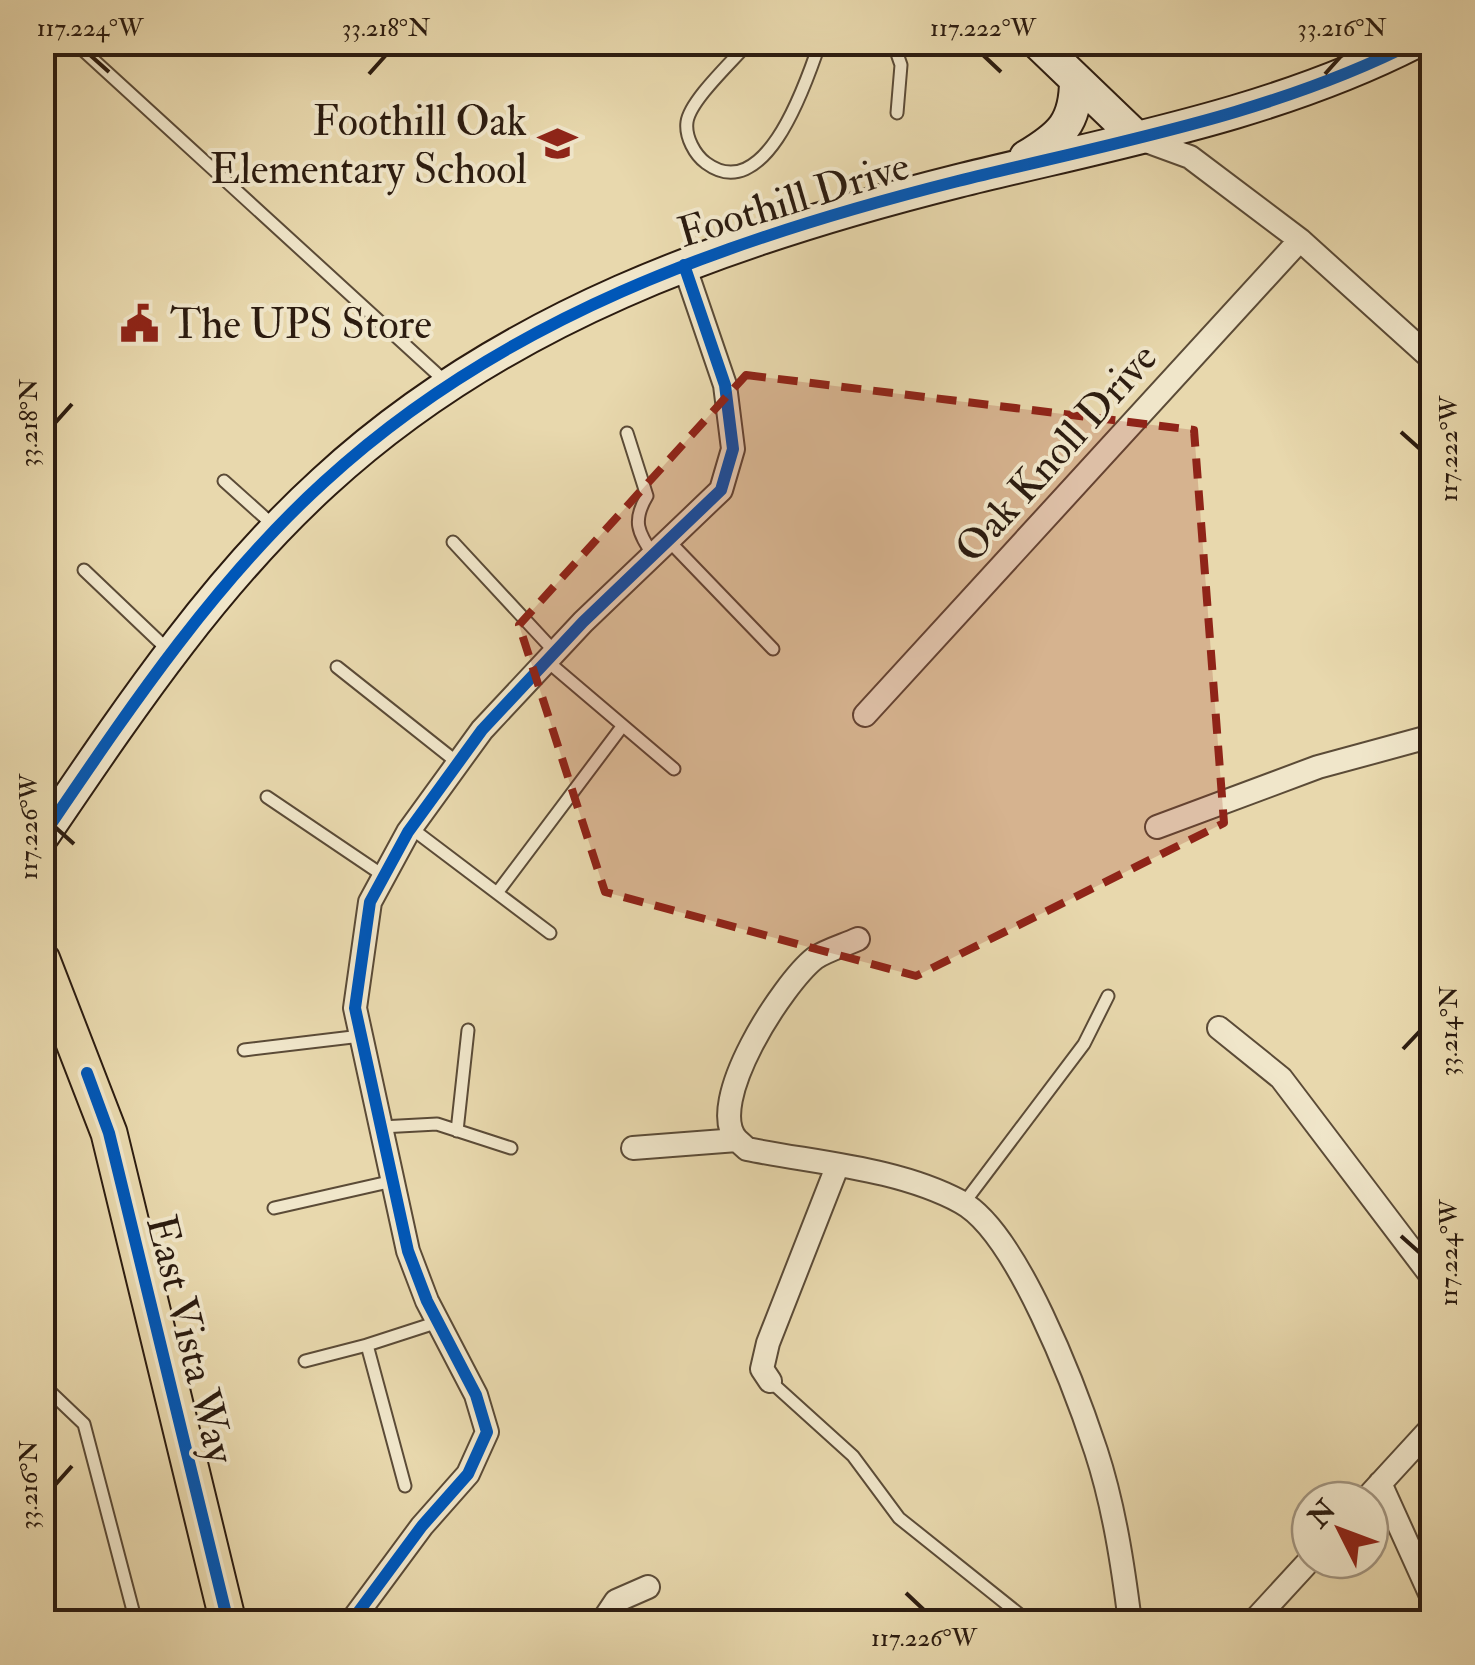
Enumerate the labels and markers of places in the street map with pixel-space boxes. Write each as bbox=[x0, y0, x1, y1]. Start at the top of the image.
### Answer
place label: Foothill Oak Elementary School bbox=[210, 96, 527, 196]
school or university icon: Foothill Oak Elementary School bbox=[536, 123, 578, 165]
place label: The UPS Store bbox=[170, 299, 432, 351]
public building icon: The UPS Store bbox=[119, 302, 161, 344]

